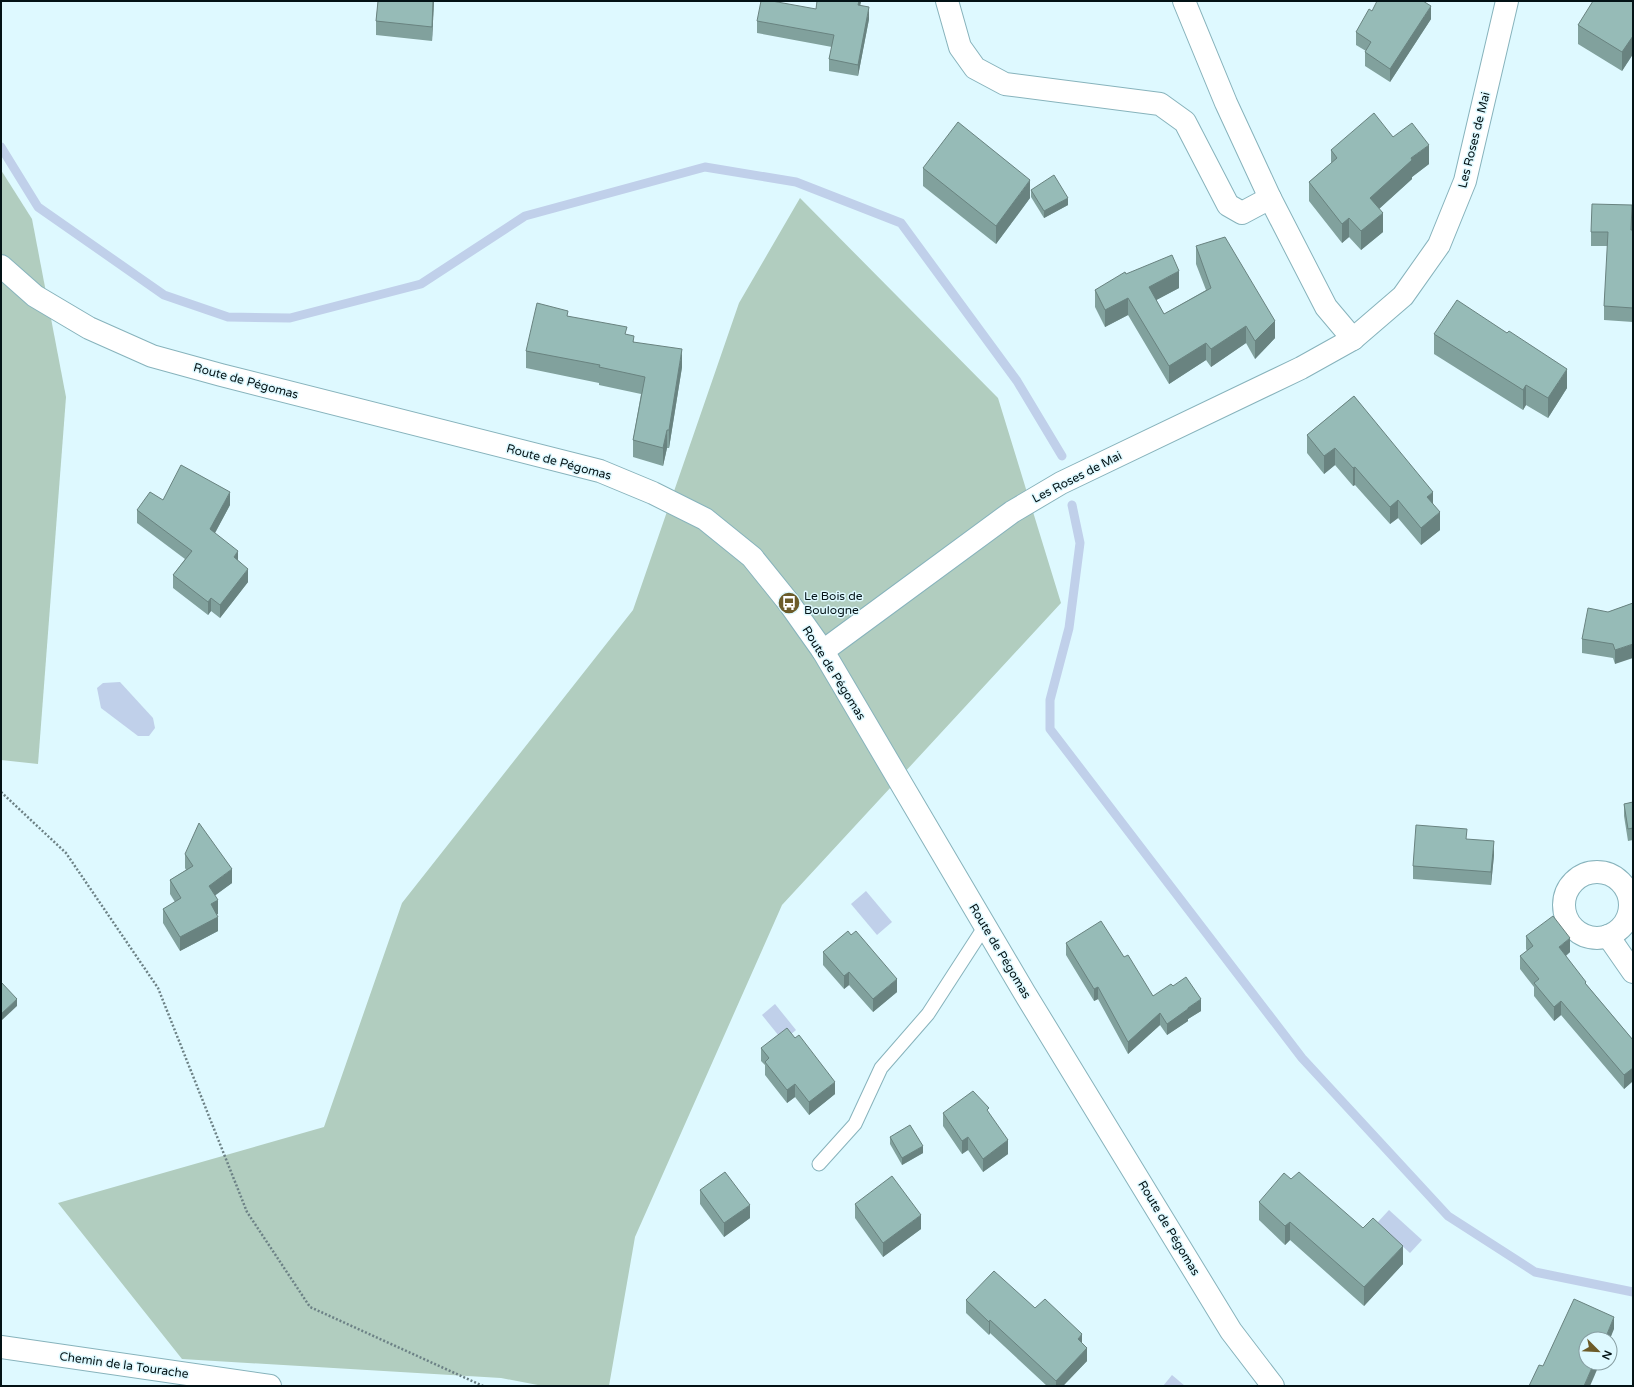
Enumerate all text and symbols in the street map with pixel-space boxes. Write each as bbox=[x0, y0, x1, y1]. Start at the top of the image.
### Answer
street label: Les Roses de Mai bbox=[1455, 90, 1493, 190]
street label: Route de Pégomas bbox=[192, 360, 300, 402]
street label: Route de Pégomas bbox=[505, 441, 613, 483]
street label: Les Roses de Mai bbox=[1030, 448, 1124, 506]
place label: Le Bois de Boulogne bbox=[804, 589, 863, 617]
bus stop icon: Le Bois de Boulogne bbox=[776, 590, 802, 616]
street label: Route de Pégomas bbox=[799, 623, 869, 723]
street label: Route de Pégomas bbox=[966, 901, 1034, 1001]
street label: Route de Pégomas bbox=[1135, 1178, 1203, 1278]
north arrow bbox=[1578, 1331, 1618, 1371]
text: N bbox=[1599, 1348, 1614, 1362]
street label: Chemin de la Tourache bbox=[59, 1349, 190, 1381]

